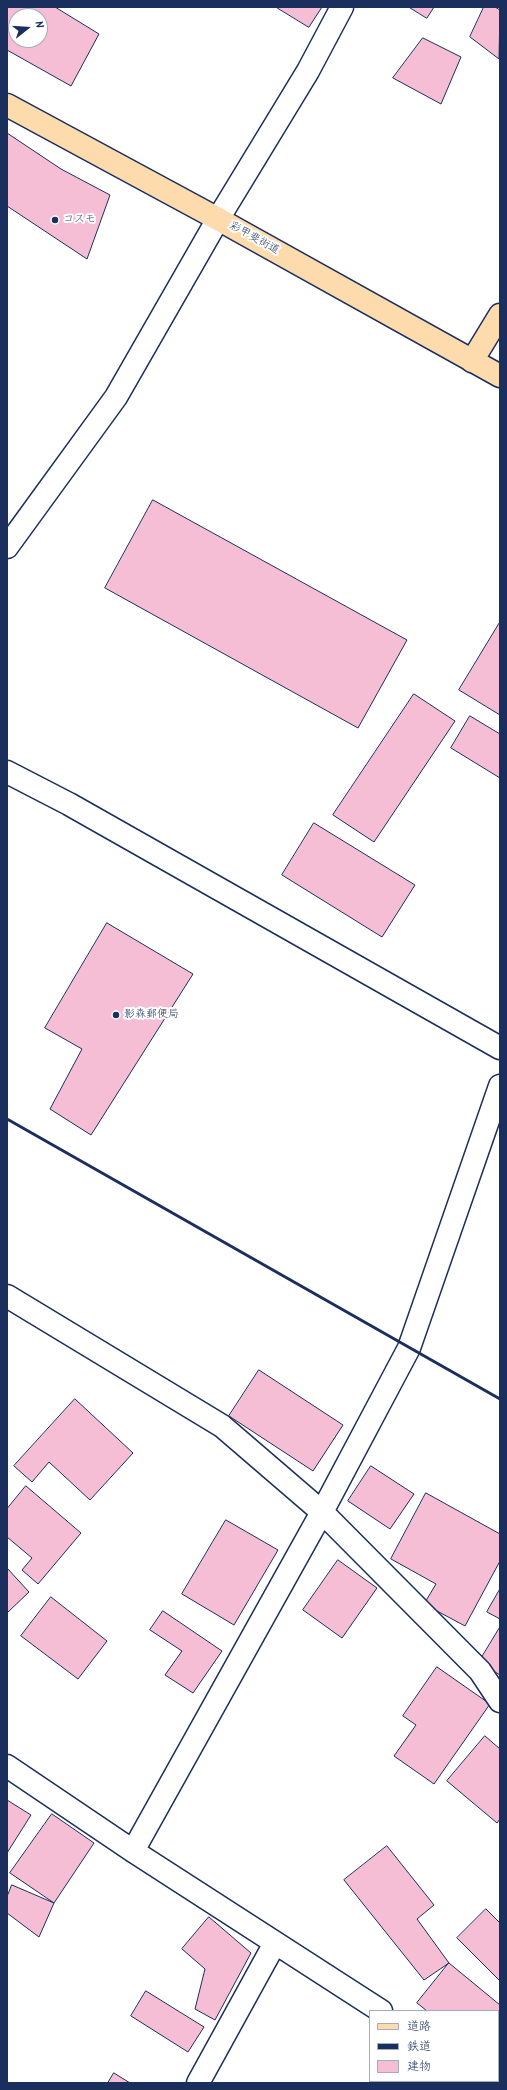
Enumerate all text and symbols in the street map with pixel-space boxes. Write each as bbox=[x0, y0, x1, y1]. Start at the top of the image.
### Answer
north arrow bbox=[8, 8, 48, 48]
text: N bbox=[29, 19, 48, 31]
place label: コスモ bbox=[63, 213, 96, 227]
marker: コスモ bbox=[50, 215, 60, 225]
street label: 彩甲斐街道 bbox=[227, 220, 281, 258]
place label: 影森郵便局 bbox=[124, 1008, 179, 1022]
marker: 影森郵便局 bbox=[111, 1010, 121, 1020]
legend bbox=[369, 2010, 499, 2082]
text: 道路 bbox=[407, 2017, 431, 2036]
text: 鉄道 bbox=[407, 2037, 431, 2056]
text: 建物 bbox=[407, 2057, 431, 2076]

